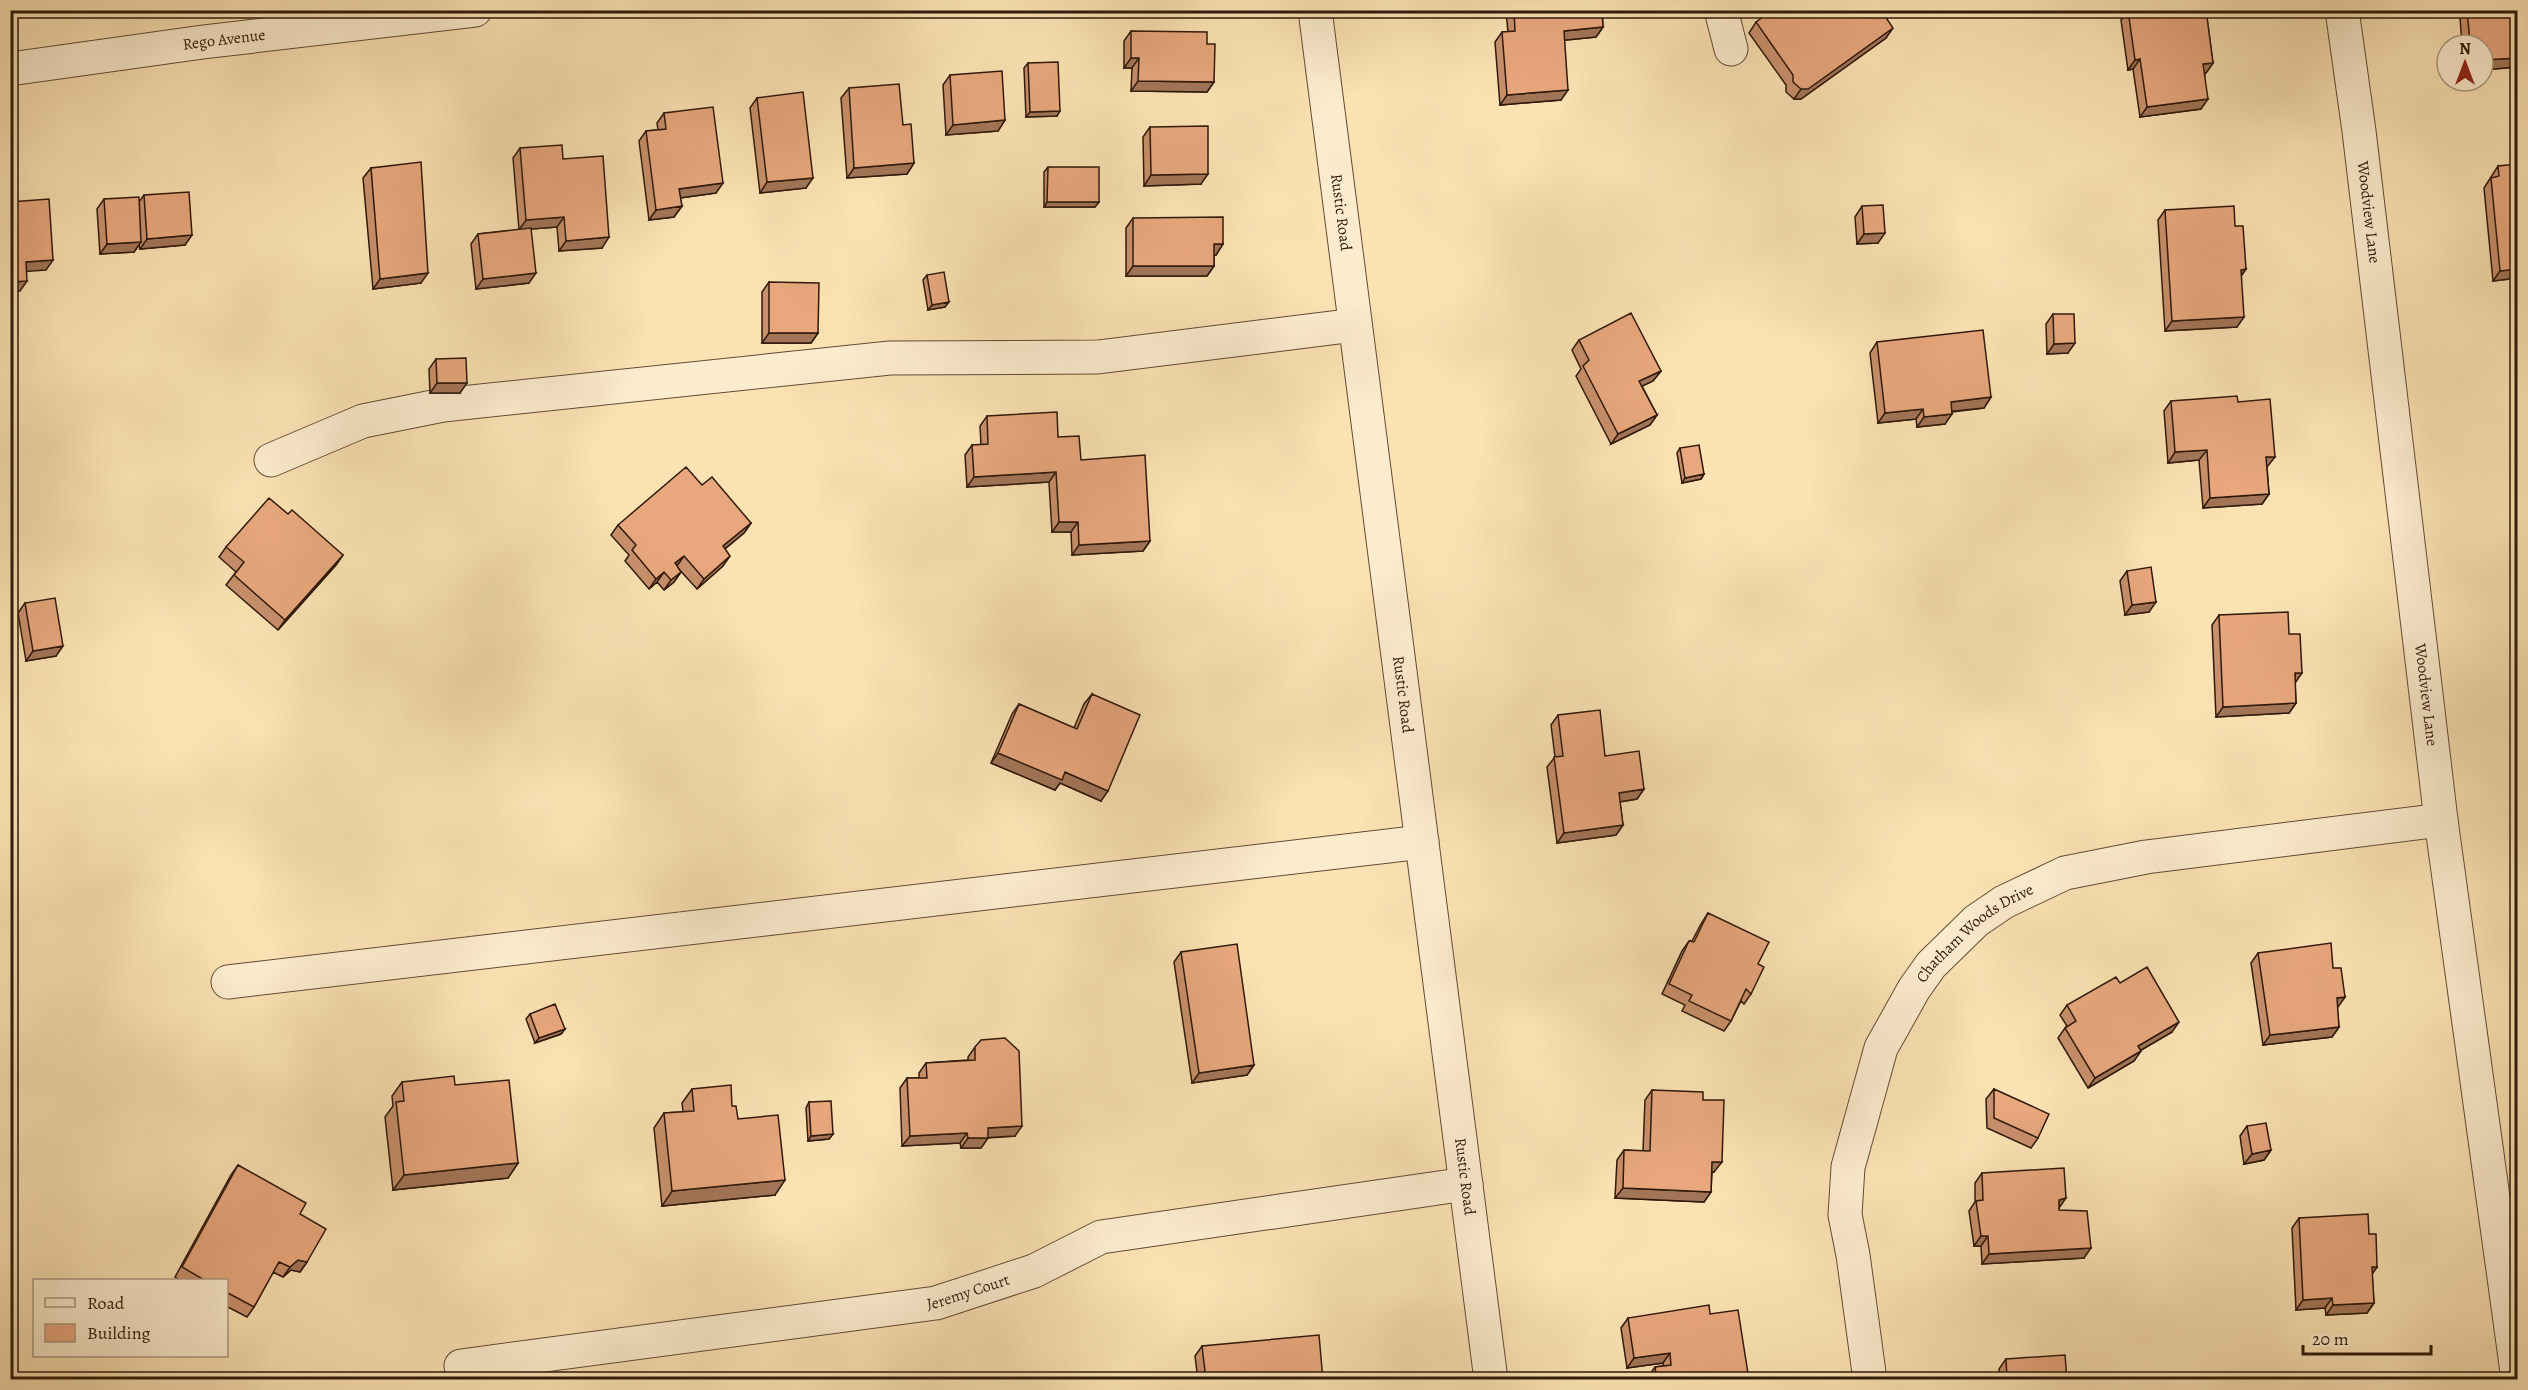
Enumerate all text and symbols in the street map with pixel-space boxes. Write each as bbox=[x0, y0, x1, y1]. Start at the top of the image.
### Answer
street label: Rego Avenue bbox=[181, 24, 267, 56]
north arrow bbox=[2435, 33, 2495, 93]
text: N bbox=[2459, 38, 2471, 60]
street label: Woodview Lane bbox=[2352, 159, 2386, 265]
street label: Rustic Road bbox=[1325, 173, 1357, 253]
street label: Woodview Lane bbox=[2409, 641, 2443, 747]
street label: Rustic Road bbox=[1387, 655, 1419, 735]
street label: Chatham Woods Drive bbox=[1911, 879, 2037, 987]
street label: Rustic Road bbox=[1449, 1137, 1481, 1217]
street label: Jeremy Court bbox=[925, 1269, 1012, 1315]
legend bbox=[33, 1279, 228, 1357]
text: Road bbox=[87, 1291, 125, 1315]
scale bar bbox=[2303, 1318, 2430, 1356]
text: Building bbox=[87, 1321, 151, 1345]
text: 20 m bbox=[2312, 1327, 2349, 1351]

